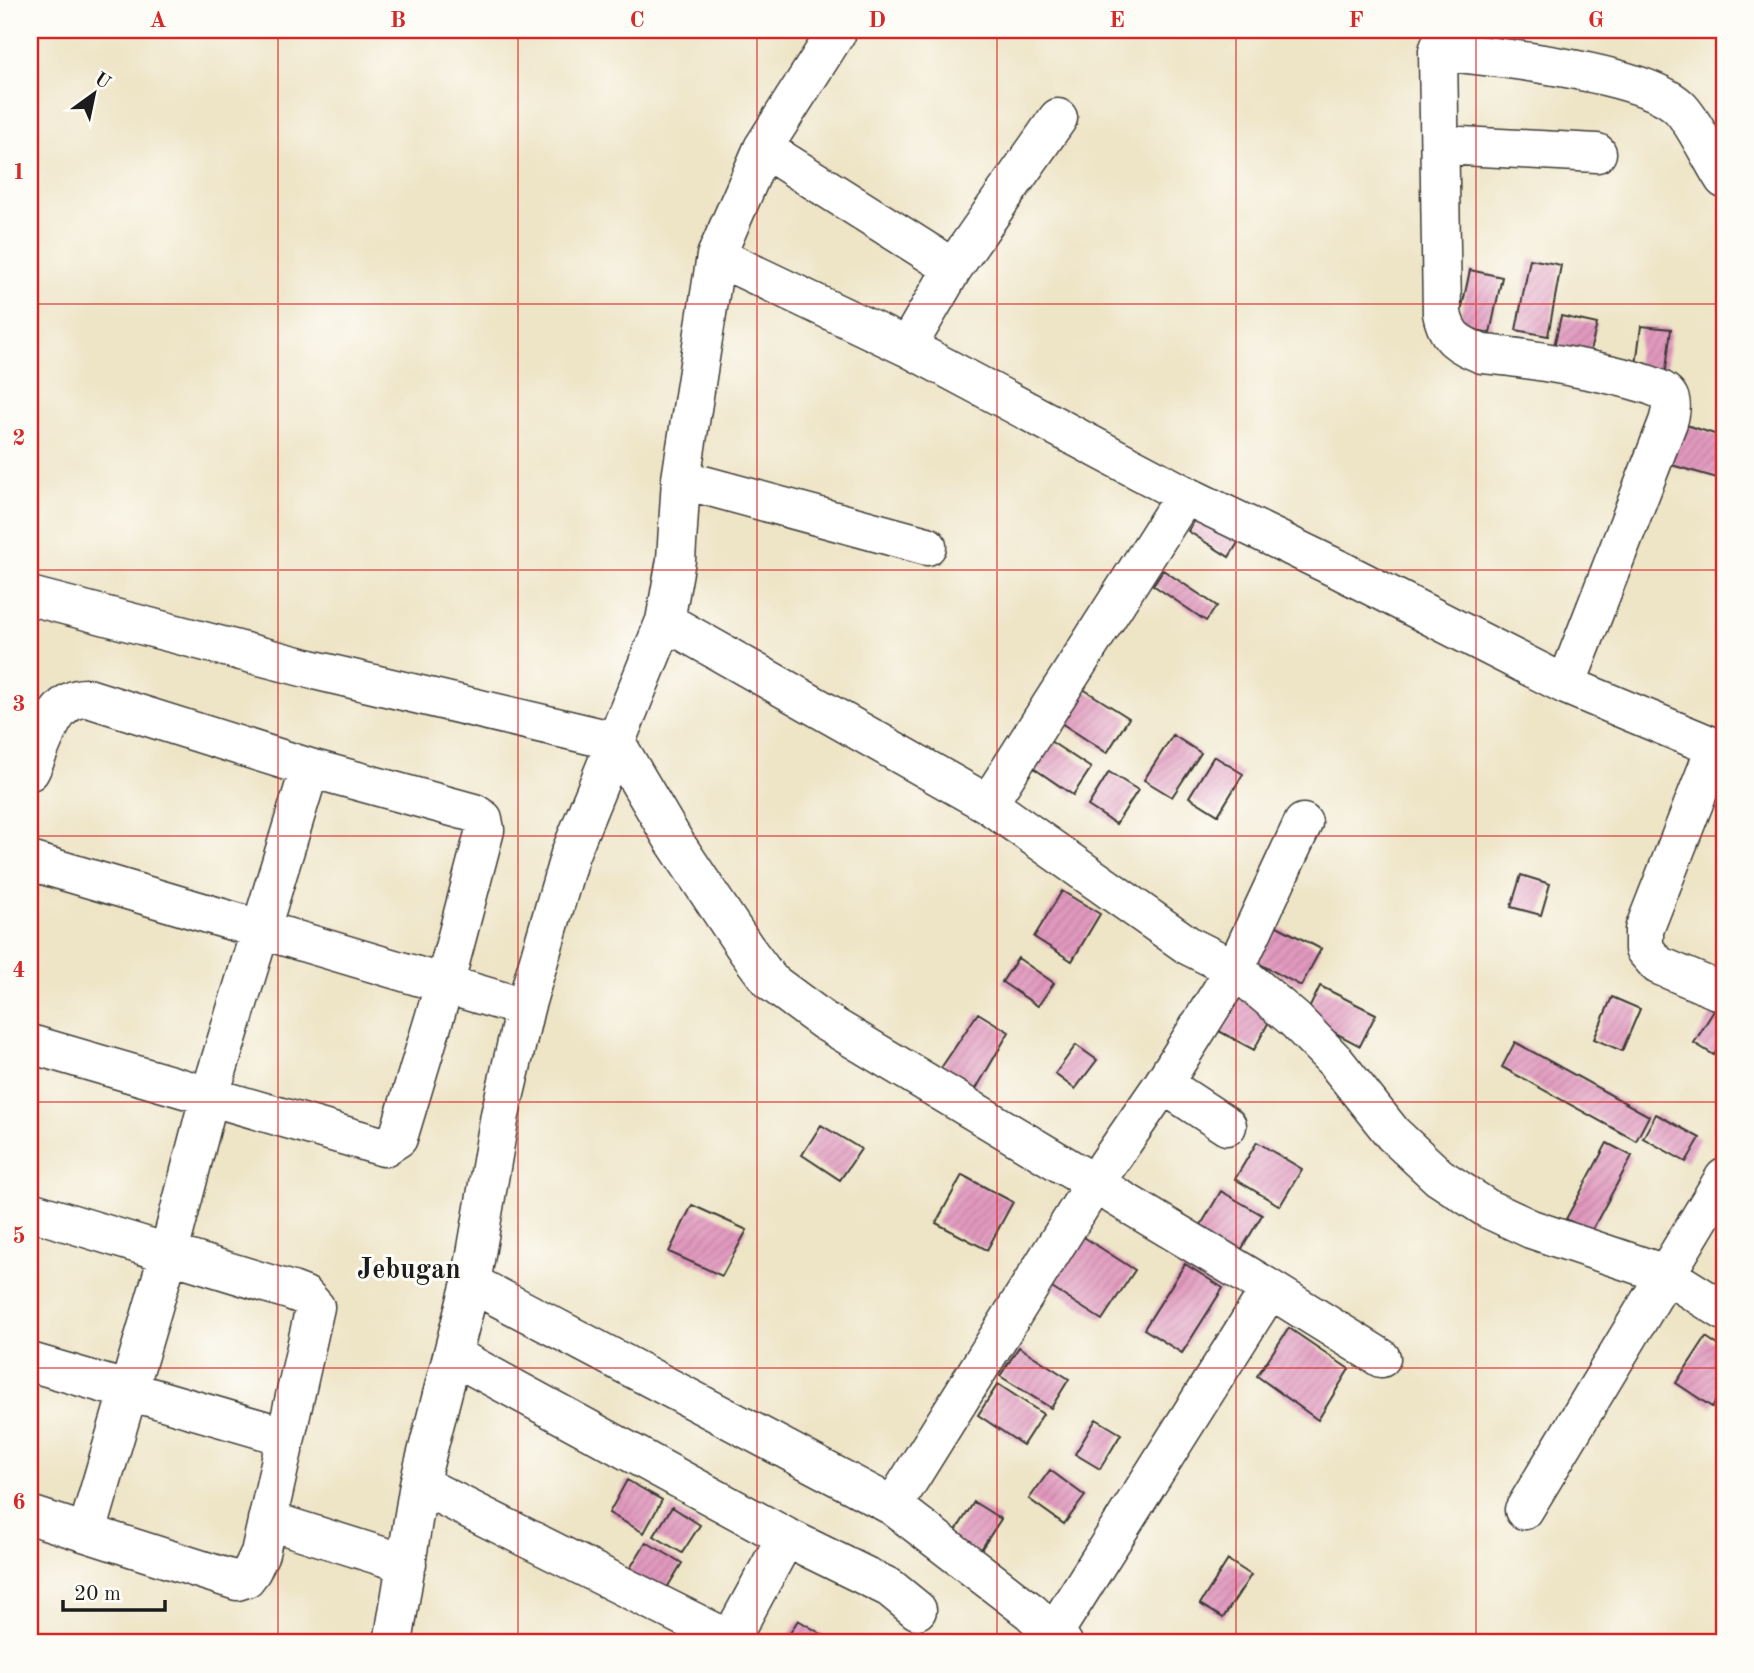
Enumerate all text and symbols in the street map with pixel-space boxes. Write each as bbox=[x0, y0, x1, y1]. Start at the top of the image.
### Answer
text: A bbox=[149, 9, 167, 32]
text: B bbox=[390, 9, 406, 32]
text: C bbox=[629, 9, 645, 32]
text: D bbox=[868, 9, 886, 32]
text: E bbox=[1109, 9, 1125, 32]
text: F bbox=[1348, 9, 1364, 32]
text: G bbox=[1588, 9, 1604, 32]
north arrow bbox=[60, 60, 130, 130]
text: U bbox=[90, 70, 113, 94]
text: 1 bbox=[12, 161, 26, 184]
text: 2 bbox=[12, 427, 26, 450]
text: 3 bbox=[12, 693, 26, 716]
text: 4 bbox=[12, 959, 26, 982]
text: 5 bbox=[12, 1225, 26, 1248]
district label: Jebugan bbox=[357, 1257, 461, 1285]
text: 6 bbox=[12, 1491, 26, 1514]
scale bar bbox=[63, 1568, 164, 1612]
text: 20 m bbox=[74, 1584, 121, 1605]

